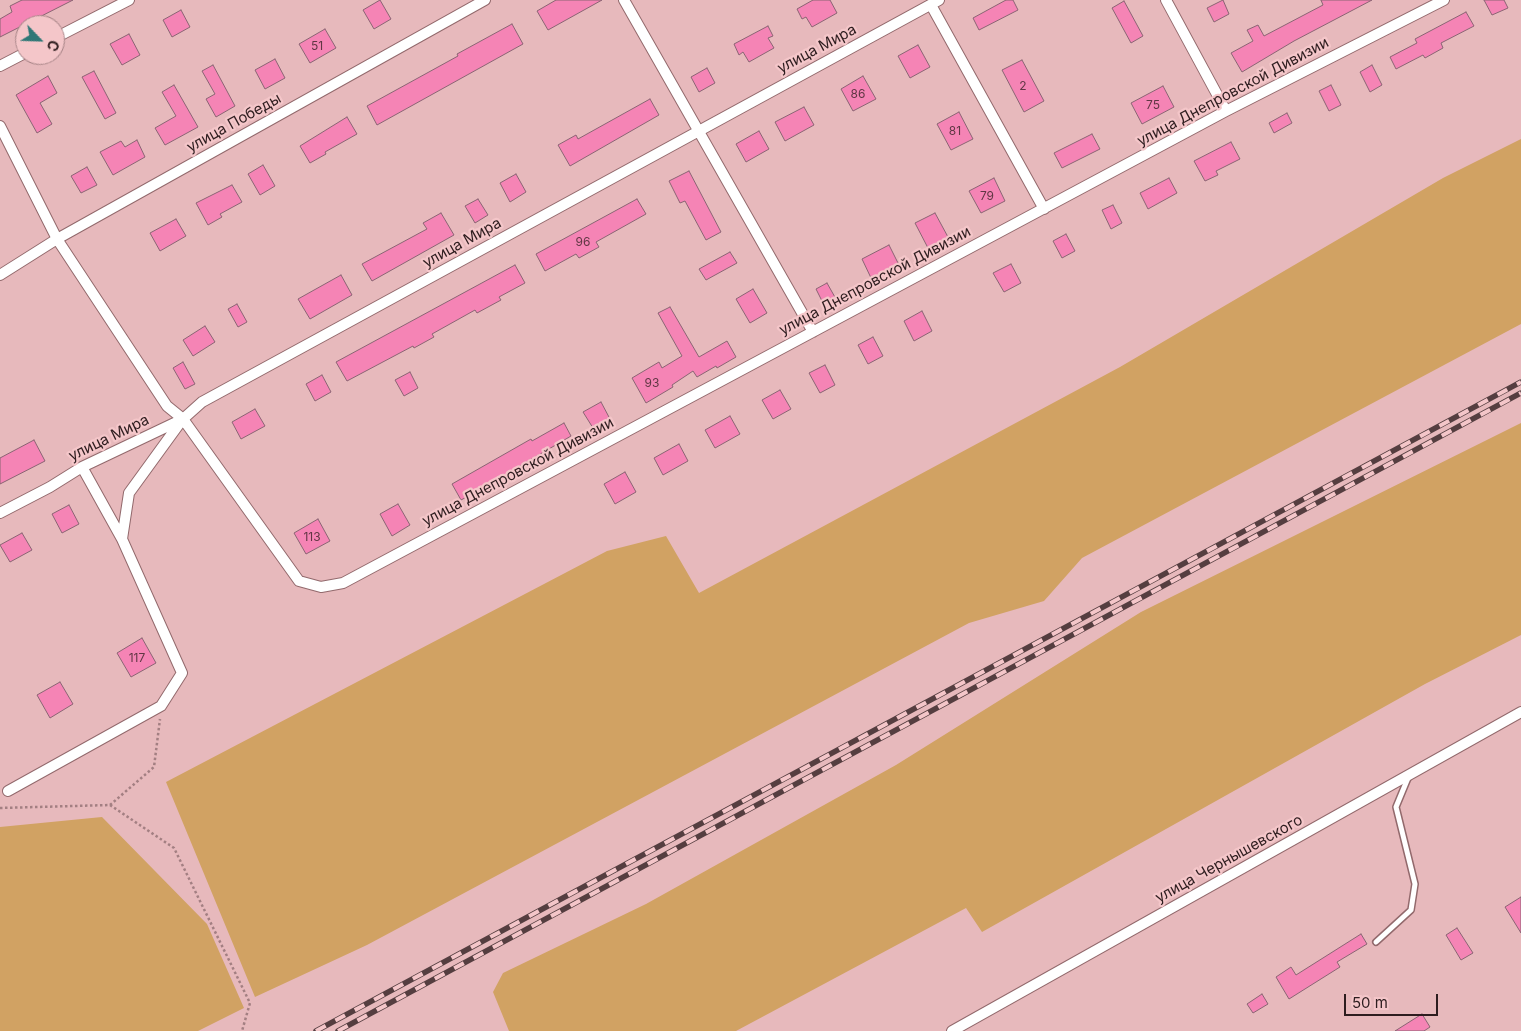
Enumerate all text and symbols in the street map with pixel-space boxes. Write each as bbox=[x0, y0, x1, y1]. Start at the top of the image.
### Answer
north arrow bbox=[15, 15, 65, 65]
street label: улица Мира bbox=[774, 21, 860, 77]
street label: улица Днепровской Дивизии bbox=[1134, 34, 1332, 150]
text: С bbox=[43, 38, 63, 54]
house number: 51 bbox=[311, 39, 323, 53]
house number: 2 bbox=[1019, 79, 1027, 93]
house number: 86 bbox=[851, 87, 865, 101]
street label: улица Победы bbox=[184, 90, 284, 156]
house number: 75 bbox=[1146, 98, 1160, 112]
house number: 81 bbox=[949, 124, 961, 138]
house number: 79 bbox=[980, 189, 994, 203]
street label: улица Мира bbox=[420, 214, 504, 272]
street label: улица Днепровской Дивизии bbox=[776, 223, 974, 339]
house number: 96 bbox=[576, 235, 590, 249]
house number: 93 bbox=[645, 376, 659, 390]
street label: улица Мира bbox=[66, 411, 152, 465]
street label: улица Днепровской Дивизии bbox=[419, 414, 617, 530]
house number: 113 bbox=[303, 530, 321, 544]
house number: 117 bbox=[129, 651, 145, 665]
street label: улица Чернышевского bbox=[1152, 811, 1306, 907]
scale bar bbox=[1346, 984, 1440, 1016]
text: 50 m bbox=[1352, 993, 1388, 1012]

